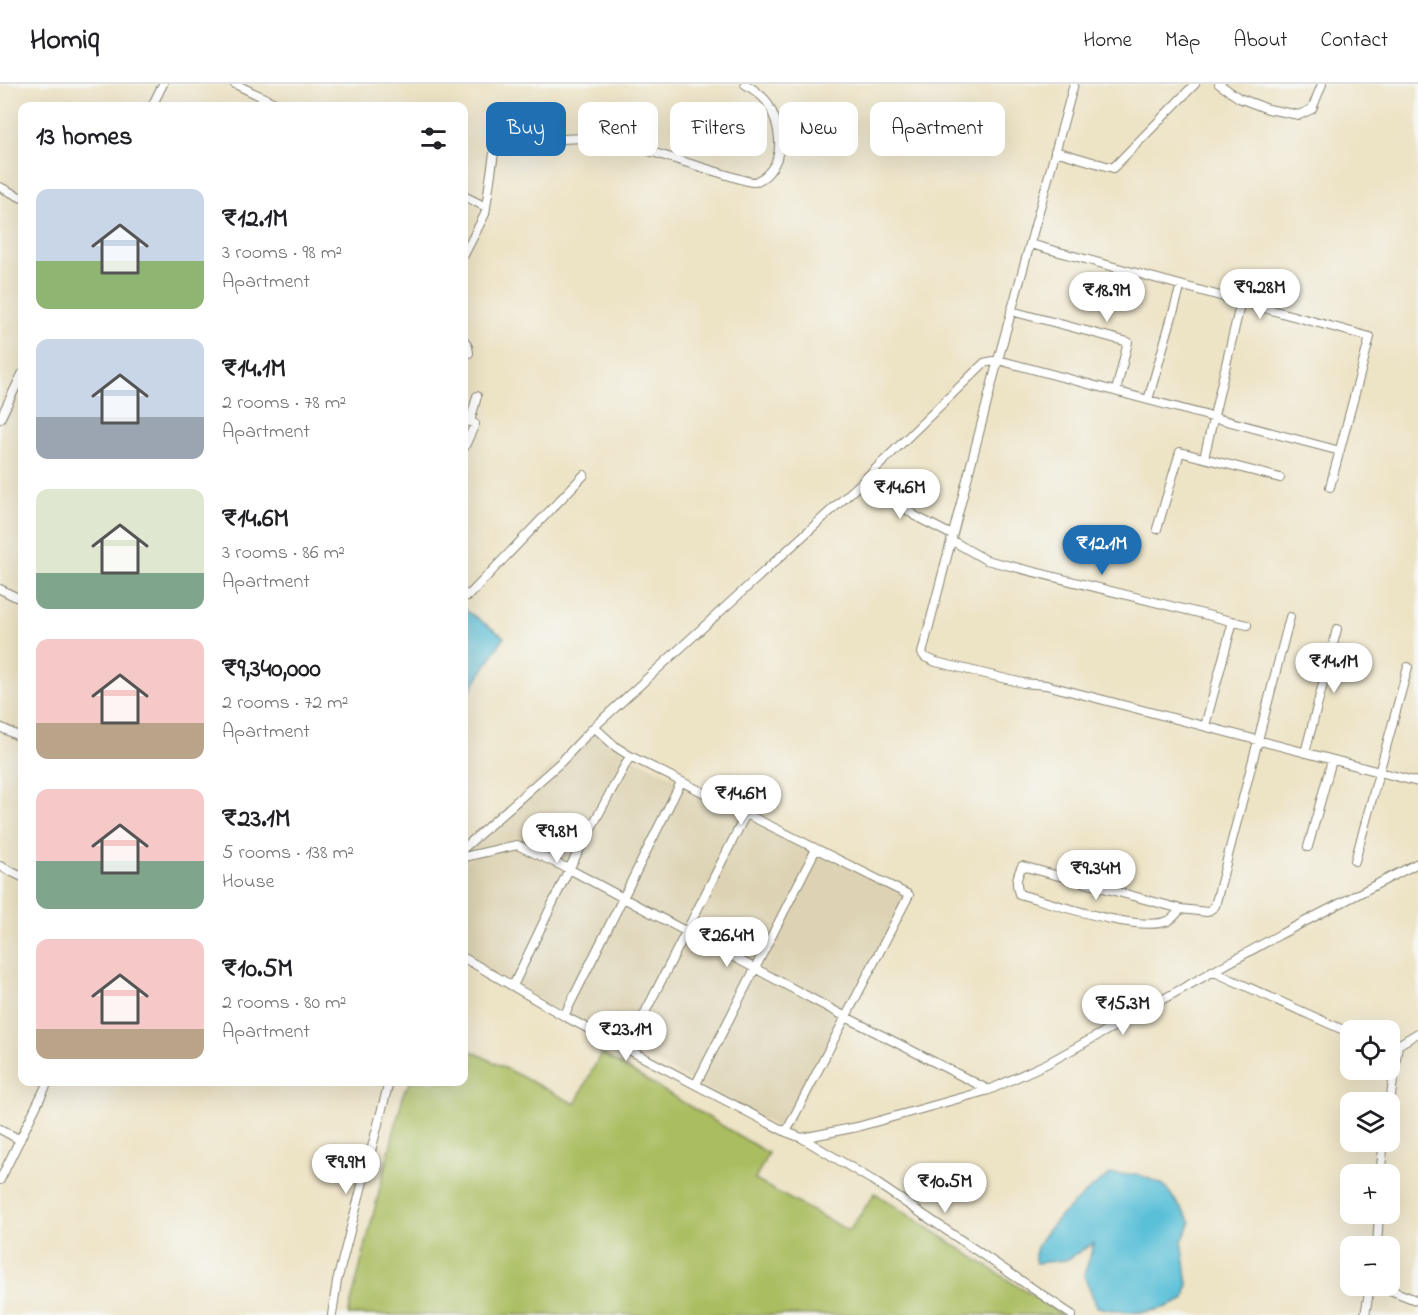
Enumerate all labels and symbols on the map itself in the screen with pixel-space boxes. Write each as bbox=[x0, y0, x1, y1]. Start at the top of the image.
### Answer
pin: ₹9.28M bbox=[1211, 269, 1309, 320]
pin: ₹18.9M bbox=[1058, 272, 1156, 323]
pin: ₹14.6M bbox=[851, 469, 949, 520]
pin: ₹12.1M bbox=[1053, 525, 1151, 576]
pin: ₹14.1M bbox=[1285, 643, 1383, 694]
pin: ₹14.6M bbox=[692, 775, 790, 826]
pin: ₹9.8M bbox=[515, 813, 599, 864]
pin: ₹9.34M bbox=[1047, 850, 1145, 901]
pin: ₹26.4M bbox=[678, 917, 776, 968]
pin: ₹15.3M bbox=[1074, 985, 1172, 1036]
pin: ₹23.1M bbox=[577, 1011, 675, 1062]
pin: ₹9.9M bbox=[304, 1144, 388, 1195]
pin: ₹10.5M bbox=[896, 1163, 994, 1214]

